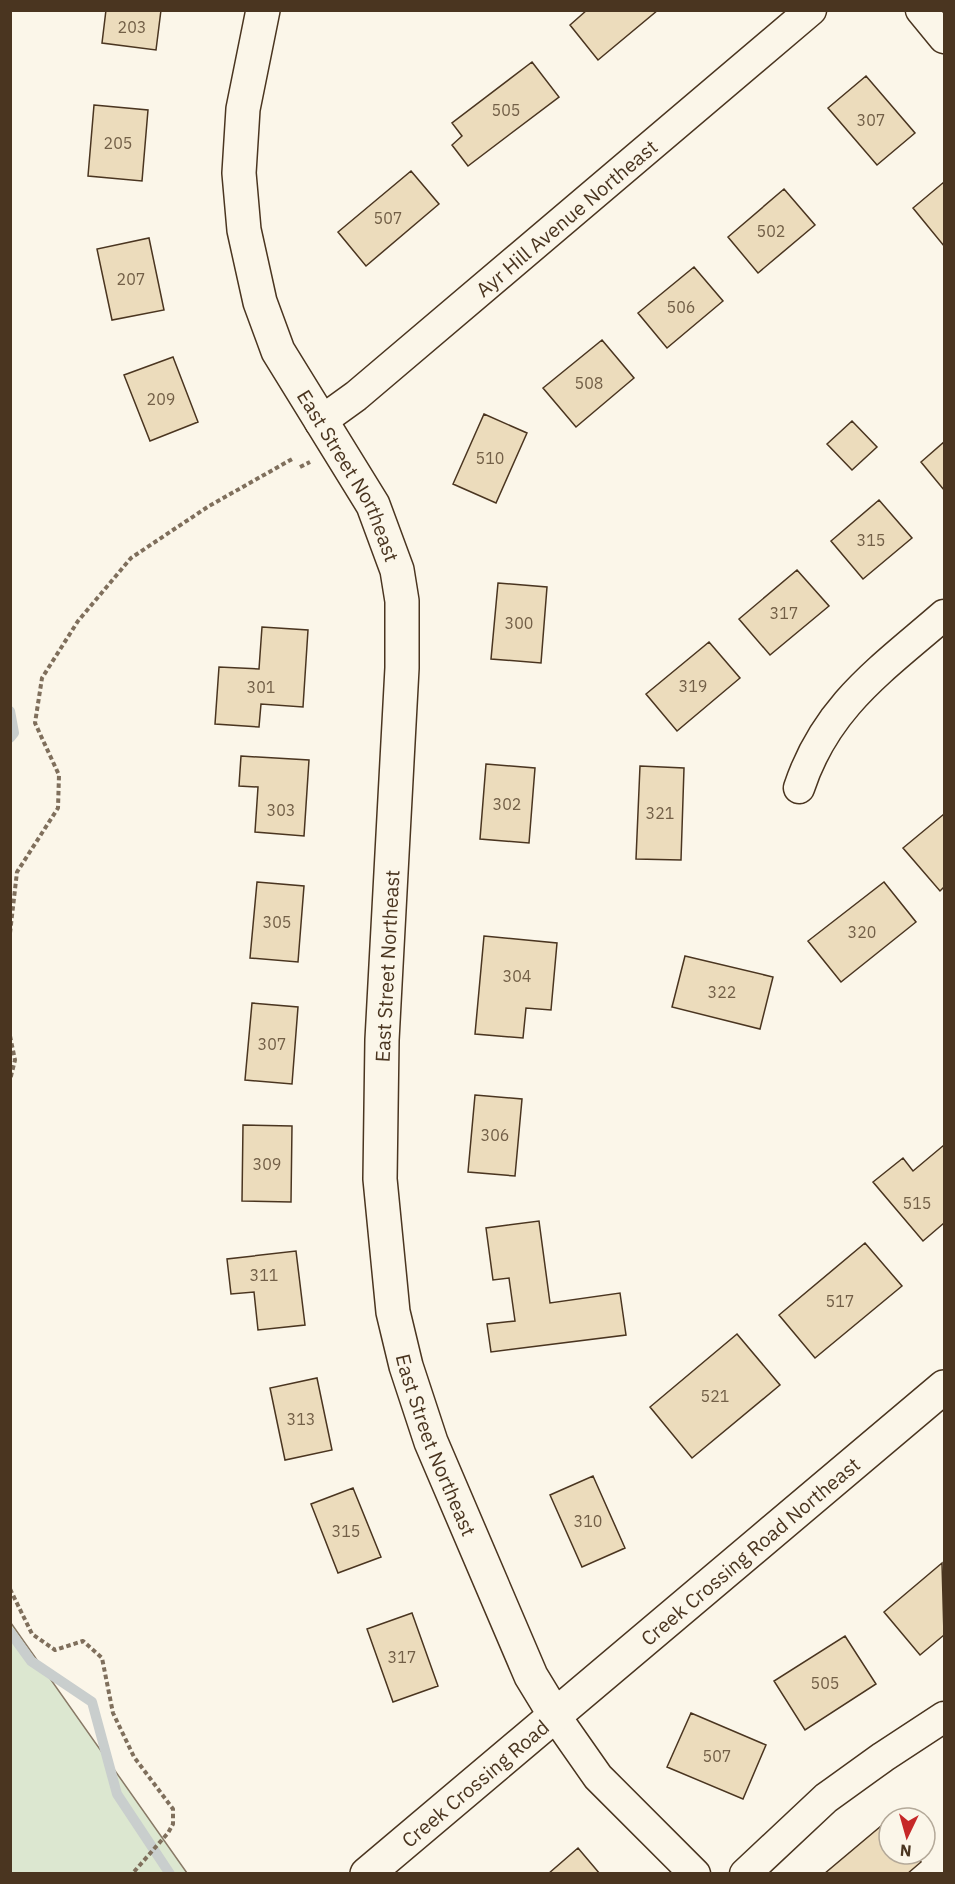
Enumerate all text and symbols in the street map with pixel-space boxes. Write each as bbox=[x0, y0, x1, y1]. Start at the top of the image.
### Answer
house number: 203 bbox=[118, 17, 146, 37]
house number: 505 bbox=[492, 100, 520, 120]
house number: 307 bbox=[857, 110, 885, 130]
house number: 205 bbox=[104, 133, 132, 153]
street label: Ayr Hill Avenue Northeast bbox=[470, 133, 663, 303]
house number: 507 bbox=[374, 208, 402, 228]
house number: 502 bbox=[757, 221, 785, 241]
house number: 207 bbox=[117, 269, 145, 289]
house number: 506 bbox=[667, 297, 695, 317]
house number: 508 bbox=[575, 373, 603, 393]
street label: East Street Northeast bbox=[291, 384, 406, 565]
house number: 209 bbox=[147, 389, 175, 409]
house number: 510 bbox=[476, 448, 504, 468]
house number: 315 bbox=[857, 530, 885, 550]
house number: 317 bbox=[770, 603, 798, 623]
house number: 300 bbox=[505, 613, 533, 633]
house number: 319 bbox=[679, 676, 707, 696]
house number: 301 bbox=[247, 677, 275, 697]
house number: 302 bbox=[493, 794, 521, 814]
house number: 303 bbox=[267, 800, 295, 820]
house number: 321 bbox=[646, 803, 674, 823]
street label: East Street Northeast bbox=[368, 869, 406, 1063]
house number: 305 bbox=[263, 912, 291, 932]
house number: 320 bbox=[848, 922, 876, 942]
house number: 304 bbox=[503, 966, 531, 986]
house number: 322 bbox=[708, 982, 736, 1002]
house number: 307 bbox=[258, 1034, 286, 1054]
house number: 306 bbox=[481, 1125, 509, 1145]
house number: 309 bbox=[253, 1154, 281, 1174]
house number: 515 bbox=[903, 1193, 931, 1213]
house number: 311 bbox=[250, 1265, 278, 1285]
house number: 517 bbox=[826, 1291, 854, 1311]
street label: East Street Northeast bbox=[390, 1351, 483, 1540]
house number: 521 bbox=[701, 1386, 729, 1406]
house number: 313 bbox=[287, 1409, 315, 1429]
street label: Creek Crossing Road Northeast bbox=[635, 1451, 865, 1651]
house number: 310 bbox=[574, 1511, 602, 1531]
house number: 315 bbox=[332, 1521, 360, 1541]
house number: 317 bbox=[388, 1647, 416, 1667]
house number: 505 bbox=[811, 1673, 839, 1693]
street label: Creek Crossing Road bbox=[395, 1713, 554, 1853]
house number: 507 bbox=[703, 1746, 731, 1766]
north arrow bbox=[877, 1806, 937, 1866]
text: N bbox=[899, 1840, 912, 1861]

